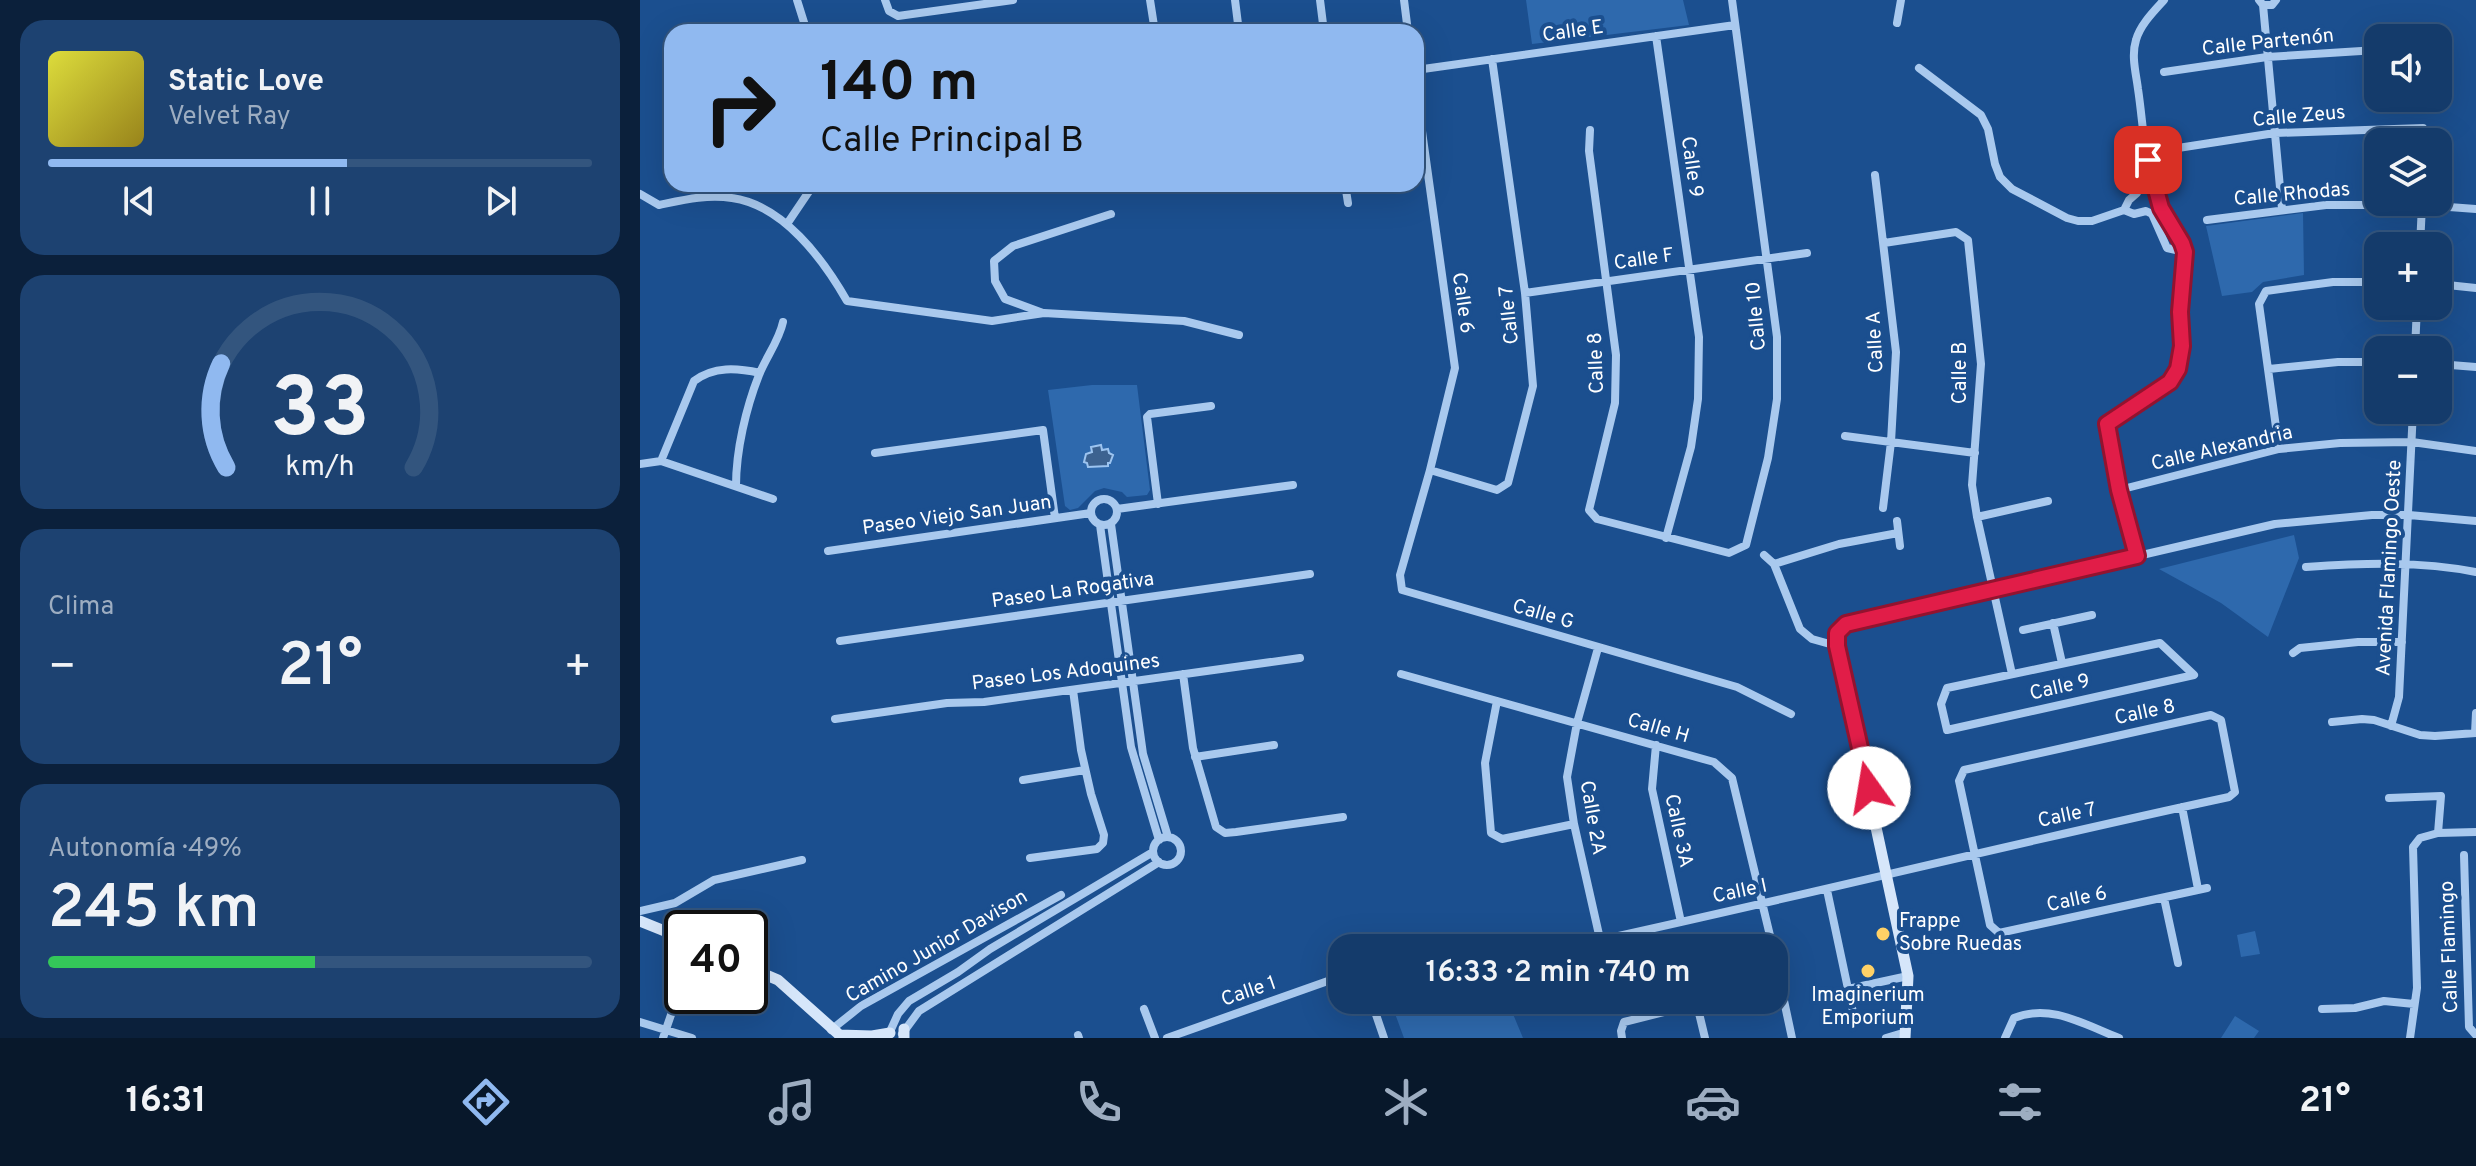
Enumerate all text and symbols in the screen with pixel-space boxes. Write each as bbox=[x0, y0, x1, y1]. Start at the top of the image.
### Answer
street label: Calle E bbox=[1541, 15, 1605, 49]
street label: Calle Partenón bbox=[2201, 23, 2335, 63]
map controls bbox=[2364, 24, 2452, 424]
button: sound bbox=[2364, 24, 2452, 112]
text: 140 m bbox=[820, 50, 978, 120]
icon: right bbox=[688, 56, 792, 160]
text: Static Love bbox=[168, 64, 324, 101]
street label: Calle Zeus bbox=[2251, 100, 2347, 134]
text: Velvet Ray bbox=[168, 101, 291, 134]
text: Calle Principal B bbox=[820, 119, 1084, 165]
pin bbox=[2114, 126, 2182, 194]
button: layers bbox=[2364, 128, 2452, 216]
street label: Calle 9 bbox=[1674, 135, 1708, 199]
icon: arrive bbox=[2126, 138, 2170, 182]
street label: Calle Rhodas bbox=[2233, 177, 2351, 213]
icon: previous bbox=[117, 179, 161, 223]
icon: pause bbox=[298, 179, 342, 223]
icon: next bbox=[479, 179, 523, 223]
button: + bbox=[2364, 232, 2452, 320]
street label: Calle F bbox=[1612, 243, 1676, 277]
street label: Calle 6 bbox=[1445, 271, 1479, 335]
street label: Calle 10 bbox=[1741, 280, 1773, 352]
street label: Calle 7 bbox=[1494, 284, 1526, 346]
street label: Calle A bbox=[1861, 310, 1891, 374]
street label: Calle 8 bbox=[1583, 332, 1611, 394]
button: − bbox=[2364, 336, 2452, 424]
street label: Calle B bbox=[1948, 342, 1974, 404]
text: 33 bbox=[270, 360, 370, 465]
street label: Calle Alexandria bbox=[2149, 420, 2295, 478]
text: km/h bbox=[285, 450, 355, 486]
street label: Avenida Flamingo Oeste bbox=[2371, 459, 2409, 677]
street label: Paseo Viejo San Juan bbox=[861, 490, 1053, 542]
street label: Paseo La Rogativa bbox=[990, 567, 1156, 615]
text: Clima bbox=[48, 591, 114, 624]
street label: Calle G bbox=[1509, 594, 1577, 636]
text: 21° bbox=[278, 631, 363, 707]
text: − bbox=[48, 641, 76, 697]
text: + bbox=[564, 641, 592, 697]
street label: Paseo Los Adoquines bbox=[970, 649, 1162, 697]
street label: Calle 9 bbox=[2027, 668, 2093, 708]
street label: Calle 8 bbox=[2112, 694, 2178, 732]
street label: Calle H bbox=[1624, 708, 1692, 750]
position arrow bbox=[1827, 746, 1911, 830]
street label: Calle 2A bbox=[1573, 779, 1611, 857]
street label: Calle 3A bbox=[1658, 792, 1698, 870]
street label: Calle 7 bbox=[2035, 797, 2099, 835]
text: Autonomía · 49% bbox=[48, 833, 242, 866]
text: 245 km bbox=[48, 873, 259, 949]
street label: Calle I bbox=[1710, 874, 1770, 910]
street label: Calle Flamingo bbox=[2435, 880, 2465, 1014]
street label: Calle 6 bbox=[2044, 881, 2110, 919]
street label: Camino Junior Davison bbox=[841, 884, 1033, 1010]
place label: Frappe Sobre Ruedas bbox=[1899, 909, 2022, 958]
speed limit sign: 40 bbox=[664, 910, 768, 1014]
marker: Frappe Sobre Ruedas bbox=[1874, 925, 1892, 943]
text: 16:33 · 2 min · 740 m bbox=[1426, 955, 1690, 992]
marker: Imaginerium Emporium bbox=[1859, 962, 1877, 980]
street label: Calle 1 bbox=[1218, 970, 1280, 1014]
place label: Imaginerium Emporium bbox=[1811, 983, 1925, 1032]
icon: directions bbox=[458, 1074, 514, 1130]
icon: music bbox=[764, 1074, 820, 1130]
icon: phone bbox=[1071, 1074, 1127, 1130]
icon: climate bbox=[1378, 1074, 1434, 1130]
icon: car bbox=[1685, 1074, 1741, 1130]
icon: filters bbox=[1992, 1074, 2048, 1130]
text: 16:31 bbox=[125, 1079, 207, 1125]
text: 21° bbox=[2299, 1079, 2350, 1125]

